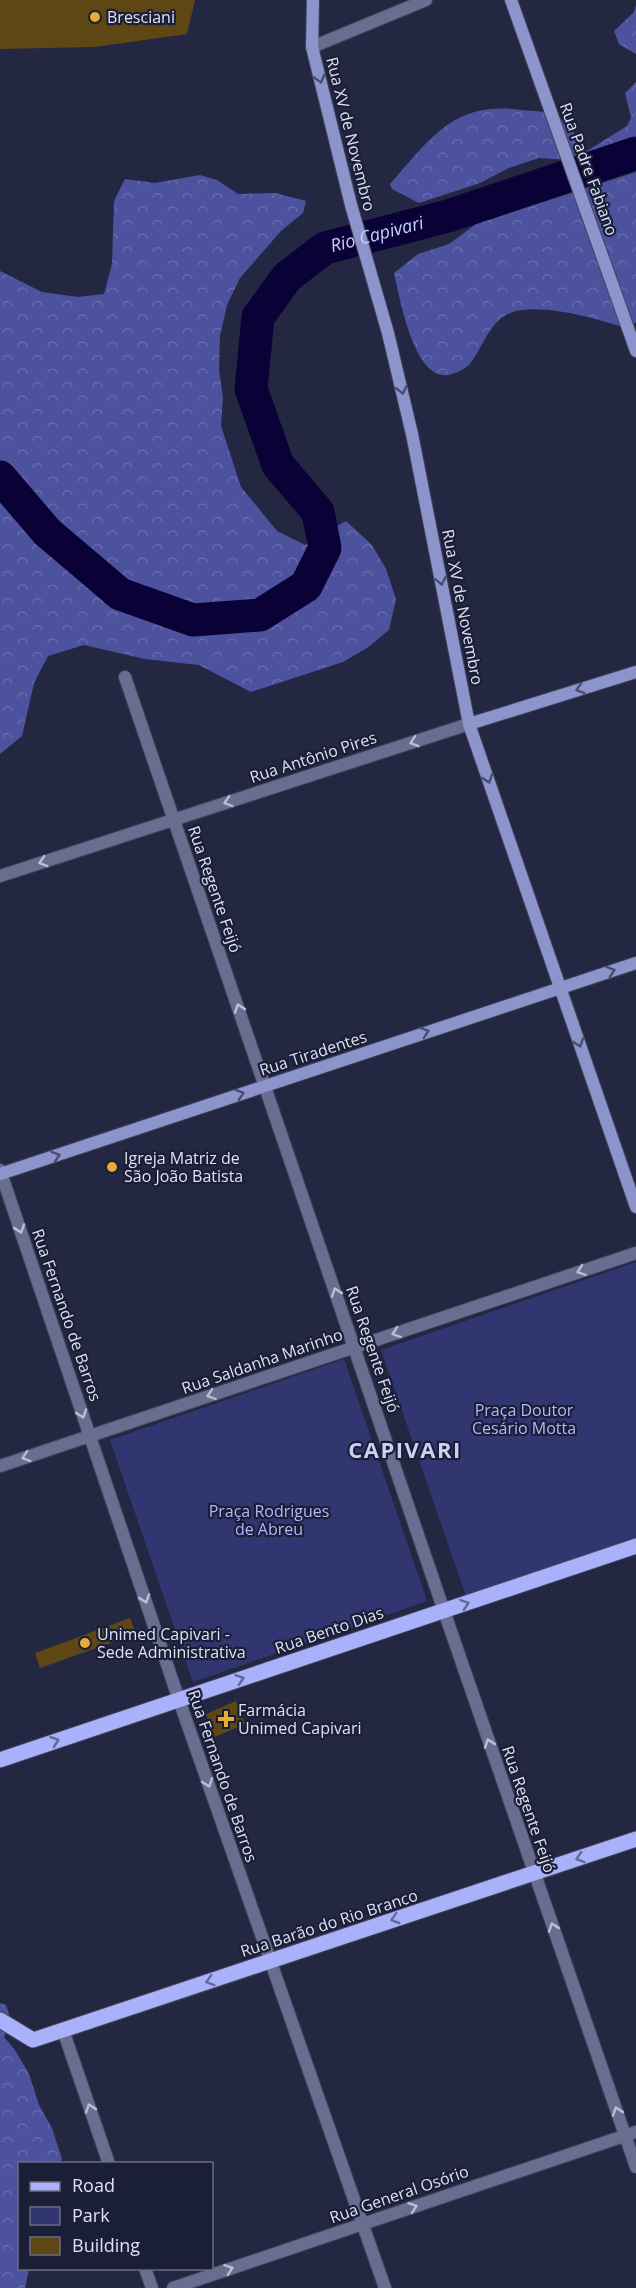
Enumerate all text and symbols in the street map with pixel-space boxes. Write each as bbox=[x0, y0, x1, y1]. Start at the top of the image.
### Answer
place label: Bresciani bbox=[107, 6, 175, 28]
marker: Bresciani bbox=[88, 10, 102, 24]
street label: Rua XV de Novembro bbox=[321, 55, 381, 213]
one-way arrow bbox=[312, 73, 325, 83]
street label: Rua Padre Fabiano bbox=[555, 99, 623, 239]
water label: Rio Capivari bbox=[327, 210, 426, 257]
one-way arrow bbox=[394, 384, 407, 394]
street label: Rua XV de Novembro bbox=[437, 527, 489, 687]
one-way arrow bbox=[434, 575, 447, 585]
one-way arrow bbox=[575, 682, 586, 694]
street label: Rua Antônio Pires bbox=[247, 726, 379, 788]
one-way arrow bbox=[409, 734, 420, 747]
one-way arrow bbox=[481, 773, 494, 784]
one-way arrow bbox=[223, 795, 234, 807]
street label: Rua Regente Feijó bbox=[183, 823, 247, 955]
one-way arrow bbox=[38, 855, 49, 868]
one-way arrow bbox=[605, 966, 616, 979]
one-way arrow bbox=[233, 1003, 246, 1014]
street label: Rua Tiradentes bbox=[256, 1025, 370, 1081]
one-way arrow bbox=[419, 1027, 430, 1040]
one-way arrow bbox=[572, 1037, 585, 1048]
one-way arrow bbox=[235, 1089, 245, 1101]
place label: Igreja Matriz de São João Batista bbox=[124, 1147, 243, 1187]
one-way arrow bbox=[50, 1151, 60, 1163]
marker: Igreja Matriz de São João Batista bbox=[105, 1160, 119, 1174]
one-way arrow bbox=[13, 1223, 25, 1234]
street label: Rua Fernando de Barros bbox=[27, 1226, 107, 1404]
one-way arrow bbox=[576, 1264, 586, 1277]
street label: Rua Regente Feijó bbox=[341, 1283, 405, 1415]
one-way arrow bbox=[331, 1287, 343, 1298]
street label: Rua Saldanha Marinho bbox=[179, 1323, 345, 1399]
one-way arrow bbox=[391, 1326, 402, 1339]
one-way arrow bbox=[206, 1388, 217, 1401]
park label: Praça Doutor Cesário Motta bbox=[472, 1399, 576, 1439]
one-way arrow bbox=[75, 1408, 88, 1419]
district label: CAPIVARI bbox=[348, 1434, 462, 1464]
one-way arrow bbox=[21, 1450, 32, 1463]
park label: Praça Rodrigues de Abreu bbox=[209, 1500, 329, 1540]
one-way arrow bbox=[137, 1593, 150, 1604]
one-way arrow bbox=[459, 1598, 470, 1611]
street label: Rua Bento Dias bbox=[272, 1601, 386, 1659]
place label: Unimed Capivari - Sede Administrativa bbox=[97, 1623, 246, 1663]
marker: Unimed Capivari - Sede Administrativa bbox=[78, 1636, 92, 1650]
one-way arrow bbox=[234, 1674, 245, 1687]
street label: Rua Fernando de Barros bbox=[183, 1687, 263, 1865]
place label: Farmácia Unimed Capivari bbox=[238, 1699, 362, 1739]
marker: Farmácia Unimed Capivari bbox=[219, 1712, 233, 1726]
one-way arrow bbox=[50, 1736, 60, 1749]
one-way arrow bbox=[484, 1738, 497, 1749]
street label: Rua Regente Feijó bbox=[497, 1743, 561, 1875]
one-way arrow bbox=[200, 1777, 213, 1788]
one-way arrow bbox=[576, 1851, 586, 1863]
street label: Rua Barão do Rio Branco bbox=[237, 1884, 421, 1962]
one-way arrow bbox=[390, 1912, 401, 1925]
one-way arrow bbox=[548, 1922, 561, 1933]
one-way arrow bbox=[205, 1974, 216, 1986]
one-way arrow bbox=[84, 2103, 97, 2114]
one-way arrow bbox=[612, 2107, 624, 2117]
street label: Rua General Osório bbox=[327, 2160, 471, 2228]
legend bbox=[18, 2162, 213, 2270]
text: Road bbox=[72, 2173, 115, 2197]
one-way arrow bbox=[407, 2201, 418, 2214]
text: Park bbox=[72, 2203, 110, 2227]
text: Building bbox=[72, 2233, 140, 2257]
one-way arrow bbox=[223, 2264, 234, 2277]

